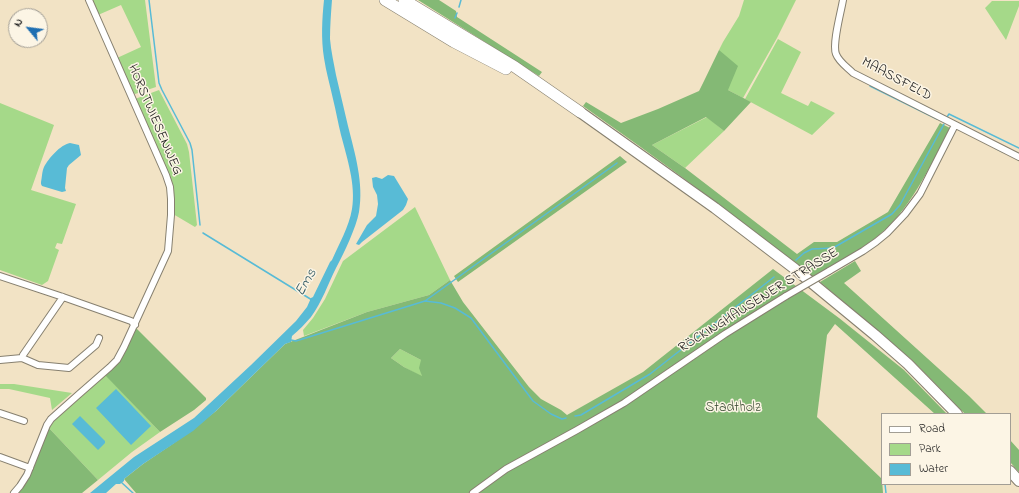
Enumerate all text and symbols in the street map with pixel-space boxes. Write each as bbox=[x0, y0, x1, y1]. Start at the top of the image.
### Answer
north arrow bbox=[8, 8, 48, 48]
text: N bbox=[10, 16, 27, 30]
street label: MAASSFELD bbox=[858, 55, 934, 105]
street label: HORSTWIESENWEG bbox=[123, 62, 185, 178]
street label: RÖCKINGHAUSENER STRASSE bbox=[676, 245, 842, 357]
water label: Ems bbox=[292, 266, 322, 300]
park label: Stadtholz bbox=[705, 401, 761, 417]
legend bbox=[881, 413, 1011, 485]
text: Road bbox=[919, 420, 945, 438]
text: Park bbox=[919, 440, 941, 458]
text: Water bbox=[919, 460, 948, 478]

